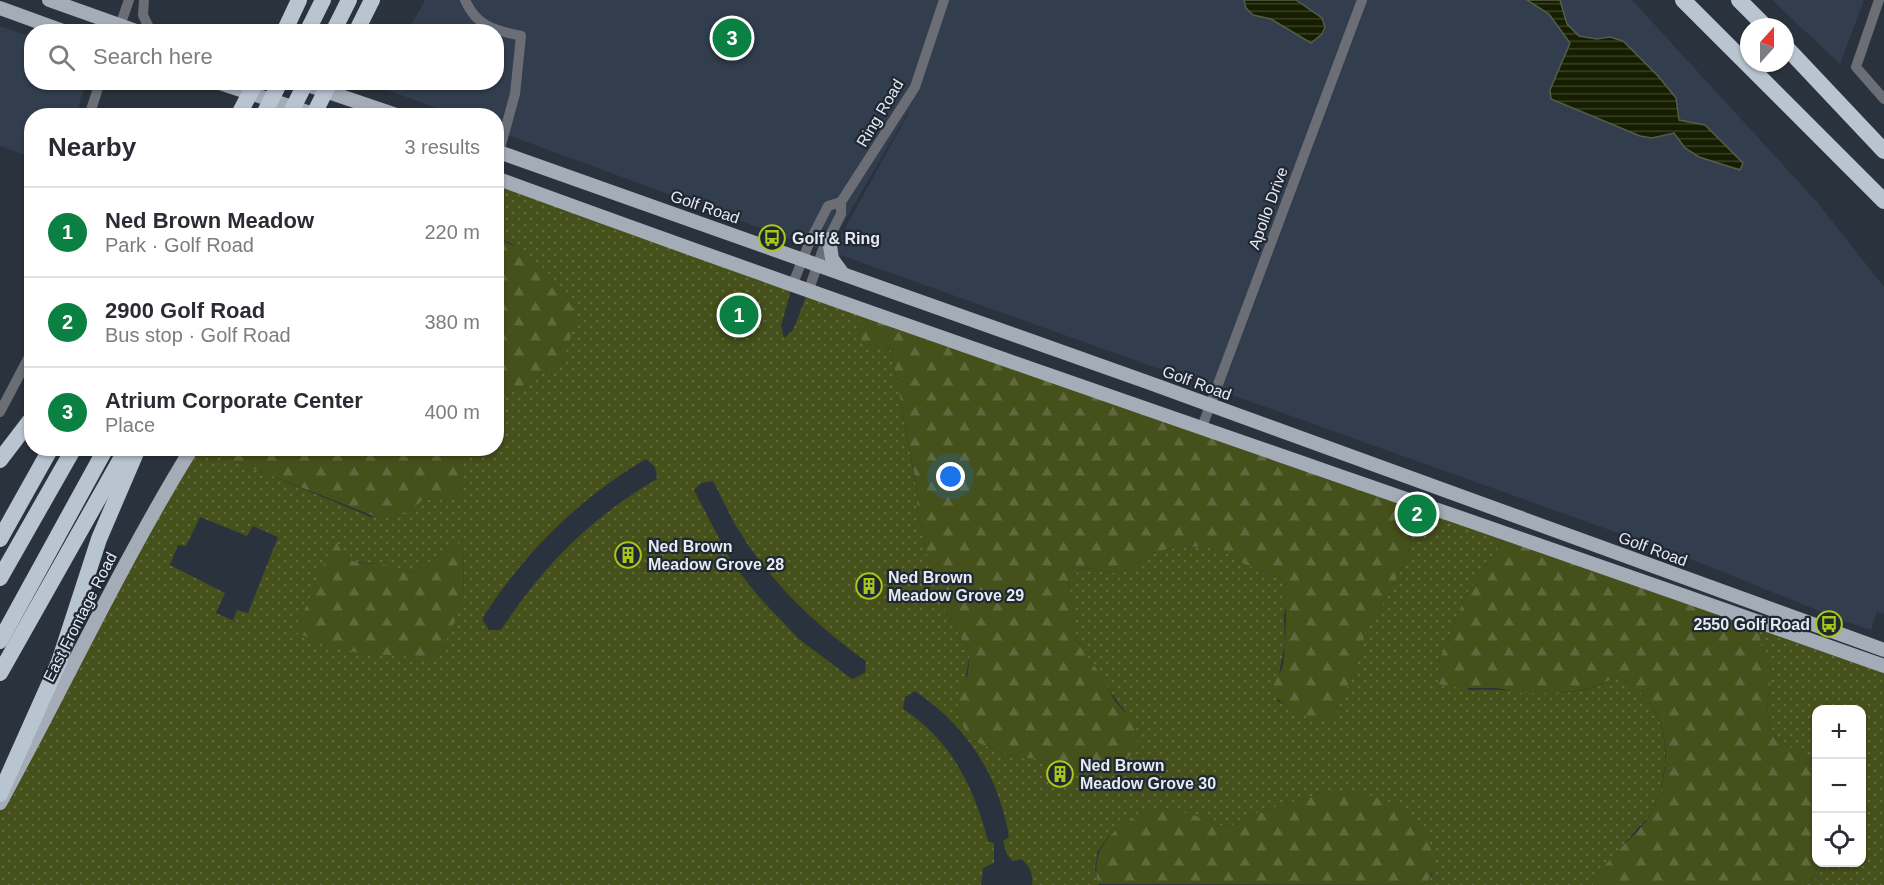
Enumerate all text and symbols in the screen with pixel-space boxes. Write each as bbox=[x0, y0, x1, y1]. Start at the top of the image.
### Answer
pin: 3 bbox=[712, 15, 752, 60]
north arrow bbox=[1740, 18, 1794, 72]
search box bbox=[24, 24, 504, 90]
icon: search bbox=[45, 41, 78, 74]
text: Search here bbox=[93, 44, 213, 69]
street label: Ring Road bbox=[853, 76, 907, 150]
text: Nearby bbox=[48, 132, 136, 162]
text: 3 results bbox=[404, 136, 480, 158]
street label: Apollo Drive bbox=[1245, 164, 1291, 251]
street label: Golf Road bbox=[668, 187, 742, 227]
text: Ned Brown Meadow bbox=[105, 208, 314, 233]
text: 1 bbox=[62, 221, 73, 243]
text: 220 m bbox=[424, 221, 480, 243]
bus stop icon: Golf & Ring bbox=[757, 223, 787, 253]
place label: Golf & Ring bbox=[792, 230, 880, 247]
text: Park · Golf Road bbox=[105, 234, 254, 256]
pin: 1 bbox=[720, 292, 758, 338]
text: 2900 Golf Road bbox=[105, 298, 265, 323]
text: 2 bbox=[62, 311, 73, 333]
text: 380 m bbox=[424, 311, 480, 333]
text: Bus stop · Golf Road bbox=[105, 324, 291, 346]
street label: Golf Road bbox=[1160, 363, 1234, 403]
text: Atrium Corporate Center bbox=[105, 388, 363, 413]
text: 3 bbox=[62, 401, 73, 423]
text: 400 m bbox=[424, 401, 480, 423]
text: Place bbox=[105, 414, 155, 436]
your location bbox=[936, 462, 965, 491]
pin: 2 bbox=[1398, 492, 1436, 536]
street label: Golf Road bbox=[1616, 529, 1690, 569]
place label: Ned Brown Meadow Grove 28 bbox=[648, 538, 784, 573]
building icon: Ned Brown Meadow Grove 28 bbox=[613, 540, 643, 570]
street label: East Frontage Road bbox=[40, 549, 120, 685]
place label: Ned Brown Meadow Grove 29 bbox=[888, 569, 1024, 604]
building icon: Ned Brown Meadow Grove 29 bbox=[854, 571, 884, 601]
bus stop icon: 2550 Golf Road bbox=[1814, 609, 1844, 639]
place label: 2550 Golf Road bbox=[1694, 616, 1810, 633]
map controls bbox=[1812, 705, 1866, 867]
button: + bbox=[1812, 705, 1866, 759]
place label: Ned Brown Meadow Grove 30 bbox=[1080, 757, 1216, 792]
building icon: Ned Brown Meadow Grove 30 bbox=[1045, 759, 1075, 789]
button: − bbox=[1812, 759, 1866, 813]
button: locate bbox=[1812, 813, 1866, 867]

